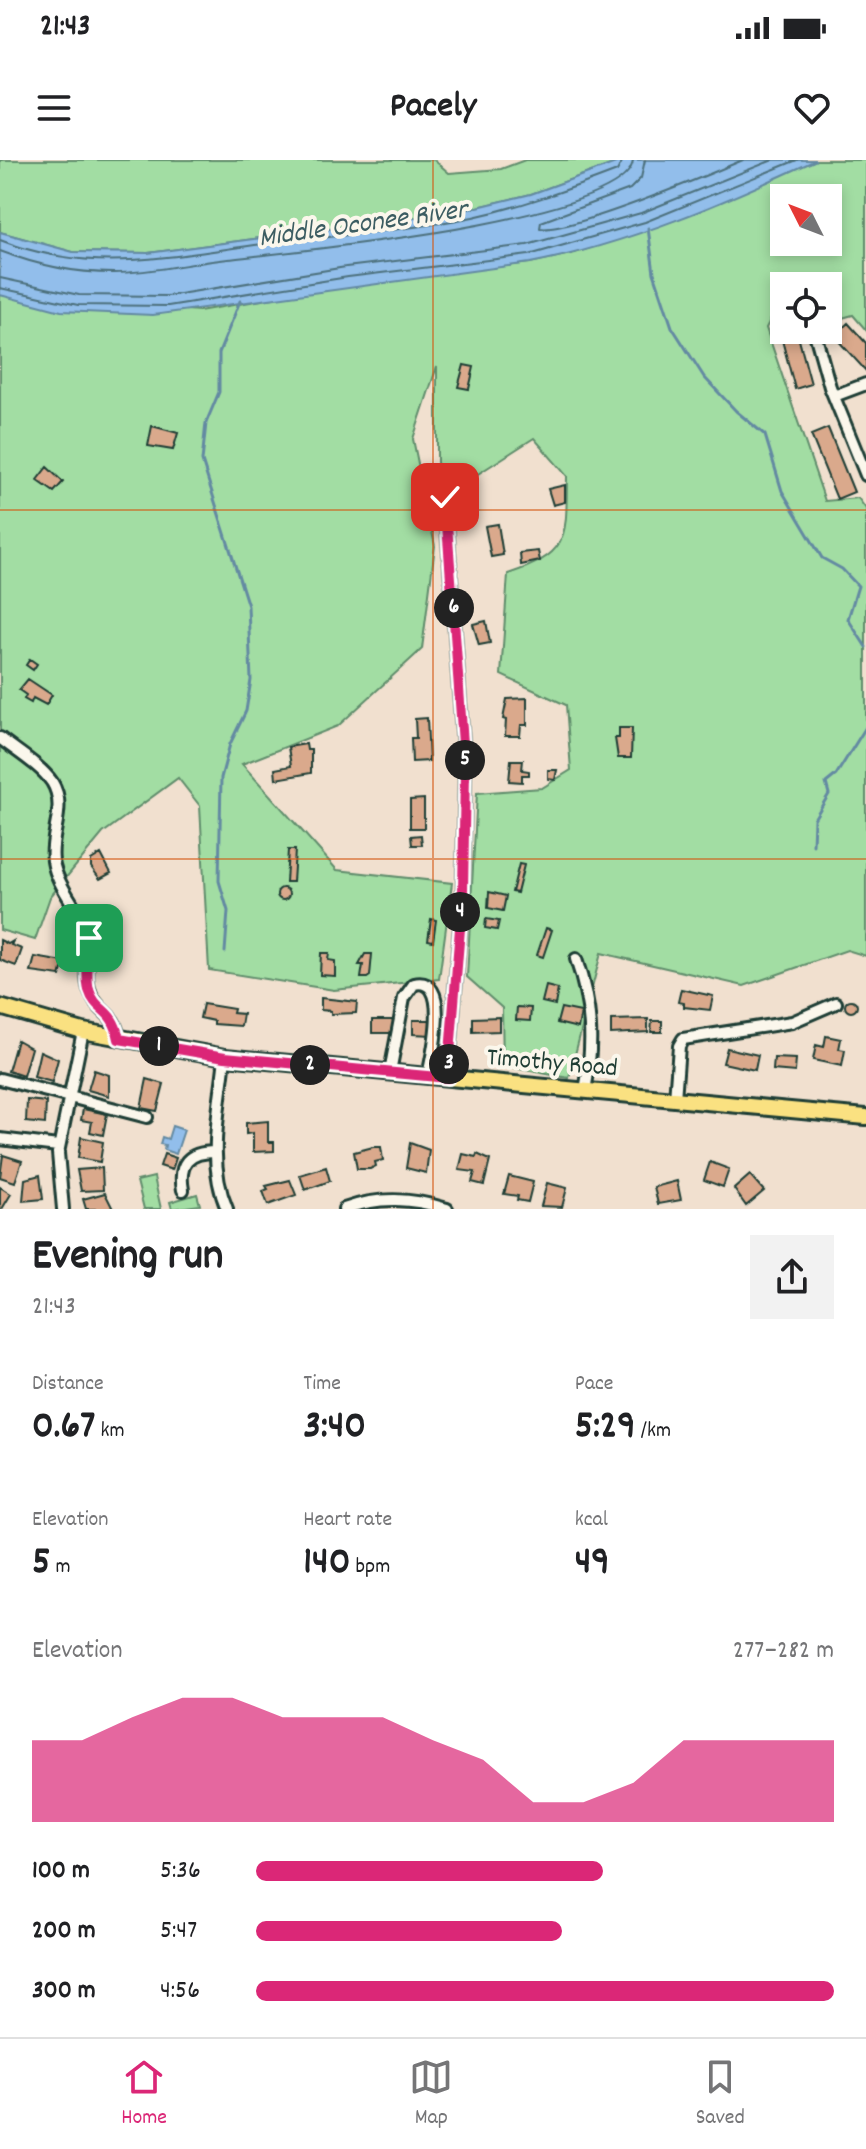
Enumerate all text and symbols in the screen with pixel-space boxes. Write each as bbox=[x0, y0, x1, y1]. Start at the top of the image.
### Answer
text: 21:43 bbox=[40, 7, 90, 50]
text: Pacely bbox=[390, 82, 476, 134]
icon: menu bbox=[32, 86, 76, 130]
icon: heart bbox=[790, 86, 834, 130]
north arrow bbox=[770, 184, 842, 256]
map controls bbox=[770, 184, 842, 344]
water label: Middle Oconee River bbox=[256, 191, 473, 260]
button: locate bbox=[770, 272, 842, 344]
pin bbox=[411, 463, 479, 531]
icon: check bbox=[423, 475, 467, 519]
pin: 6 bbox=[434, 588, 474, 628]
text: 6 bbox=[449, 592, 459, 623]
pin: 5 bbox=[445, 740, 485, 780]
text: 5 bbox=[460, 744, 470, 775]
pin: 4 bbox=[440, 892, 480, 932]
text: 4 bbox=[455, 896, 465, 927]
pin bbox=[55, 904, 123, 972]
icon: arrive bbox=[67, 916, 111, 960]
pin: 1 bbox=[139, 1026, 179, 1066]
text: 1 bbox=[157, 1030, 161, 1061]
street label: Timothy Road bbox=[485, 1040, 619, 1088]
pin: 3 bbox=[429, 1044, 469, 1084]
pin: 2 bbox=[290, 1045, 330, 1085]
text: 3 bbox=[444, 1048, 454, 1079]
text: 2 bbox=[305, 1049, 315, 1080]
text: Evening run bbox=[32, 1227, 223, 1290]
button: share bbox=[750, 1235, 834, 1319]
text: 21:43 bbox=[32, 1289, 76, 1326]
text: Distance bbox=[32, 1369, 104, 1400]
text: Time bbox=[303, 1369, 341, 1400]
text: Pace bbox=[575, 1369, 614, 1400]
text: 0.67 bbox=[32, 1400, 95, 1457]
text: 3:40 bbox=[303, 1400, 366, 1457]
text: 5:29 bbox=[575, 1400, 636, 1457]
text: km bbox=[95, 1416, 125, 1447]
text: /km bbox=[636, 1416, 671, 1447]
text: Elevation bbox=[32, 1505, 109, 1536]
text: Heart rate bbox=[303, 1505, 392, 1536]
text: kcal bbox=[575, 1505, 608, 1536]
text: 5 bbox=[32, 1536, 51, 1593]
text: 140 bbox=[303, 1536, 351, 1593]
text: 49 bbox=[575, 1536, 610, 1593]
text: m bbox=[51, 1552, 71, 1583]
text: bpm bbox=[351, 1552, 390, 1583]
text: Elevation bbox=[32, 1633, 122, 1670]
text: 277–282 m bbox=[733, 1633, 834, 1670]
text: 100 m bbox=[32, 1853, 90, 1890]
text: 5:36 bbox=[160, 1853, 201, 1890]
text: 200 m bbox=[32, 1913, 96, 1950]
text: 5:47 bbox=[160, 1913, 197, 1950]
text: 300 m bbox=[32, 1973, 96, 2010]
text: 4:56 bbox=[160, 1973, 200, 2010]
tab: Home bbox=[121, 2055, 167, 2134]
tab: Map bbox=[409, 2055, 453, 2134]
tab: Saved bbox=[696, 2055, 745, 2134]

